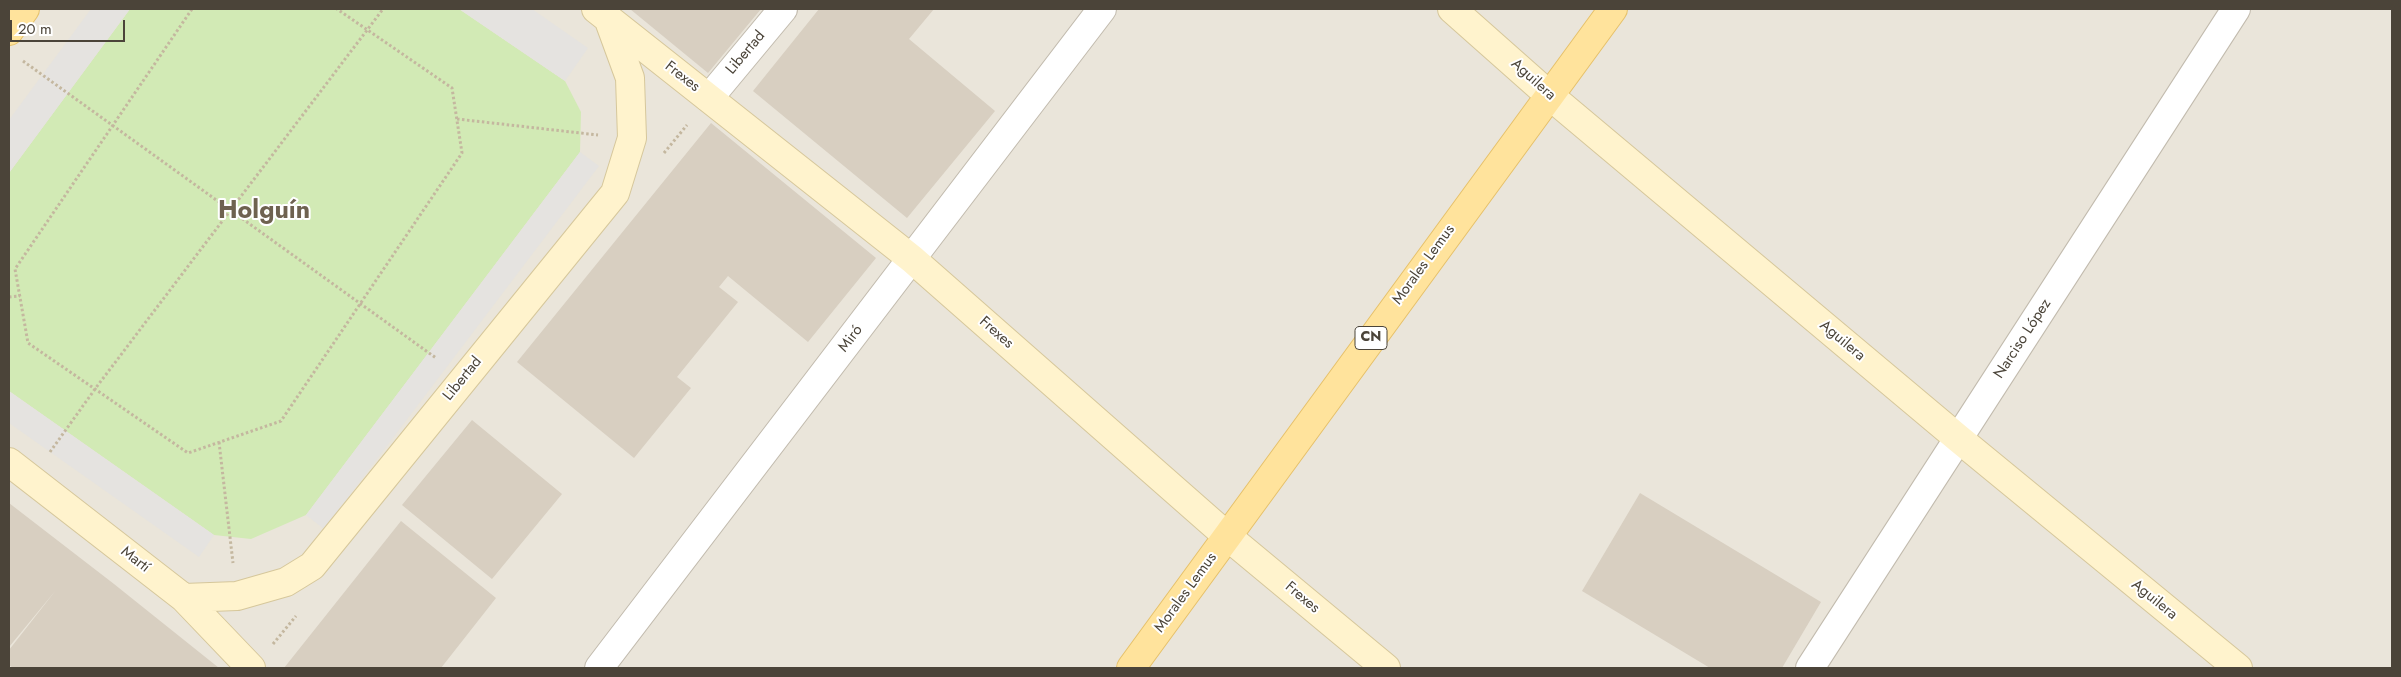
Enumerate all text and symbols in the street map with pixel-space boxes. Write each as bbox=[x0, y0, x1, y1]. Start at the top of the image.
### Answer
scale bar bbox=[12, 10, 128, 42]
text: 20 m bbox=[18, 18, 52, 40]
street label: Libertad bbox=[723, 28, 769, 78]
street label: Aguilera bbox=[1507, 55, 1559, 105]
street label: Frexes bbox=[661, 58, 703, 96]
district label: Holguín bbox=[218, 197, 310, 227]
street label: Morales Lemus bbox=[1389, 221, 1459, 309]
street label: Narciso López bbox=[1991, 296, 2055, 382]
street label: Frexes bbox=[975, 313, 1017, 353]
street label: Aguilera bbox=[1816, 317, 1868, 365]
street label: Miró bbox=[835, 322, 867, 356]
road number: CN bbox=[1355, 326, 1387, 349]
street label: Libertad bbox=[440, 353, 486, 405]
street label: Martí bbox=[117, 543, 153, 577]
street label: Morales Lemus bbox=[1151, 549, 1221, 637]
street label: Aguilera bbox=[2127, 576, 2181, 624]
street label: Frexes bbox=[1281, 578, 1323, 618]

